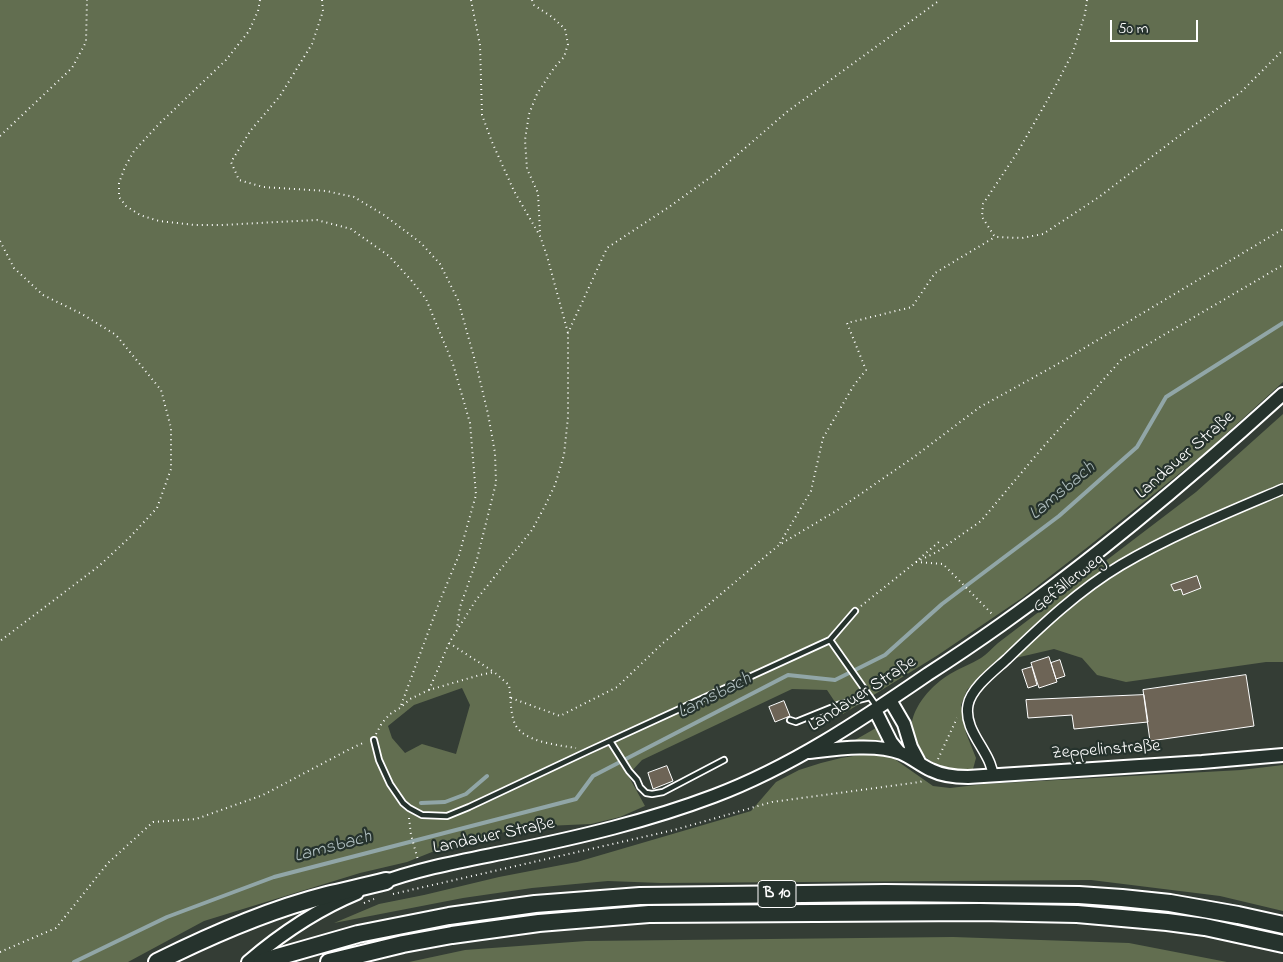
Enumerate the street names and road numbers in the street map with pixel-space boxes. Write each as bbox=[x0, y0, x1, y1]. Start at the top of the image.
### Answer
street label: Landauer Straße bbox=[1132, 407, 1240, 505]
street label: Gefällerweg bbox=[1029, 549, 1109, 619]
street label: Landauer Straße bbox=[805, 652, 921, 738]
street label: Zeppelinstraße bbox=[1051, 736, 1161, 766]
street label: Landauer Straße bbox=[431, 814, 557, 860]
road number: B 10 bbox=[758, 881, 796, 908]

